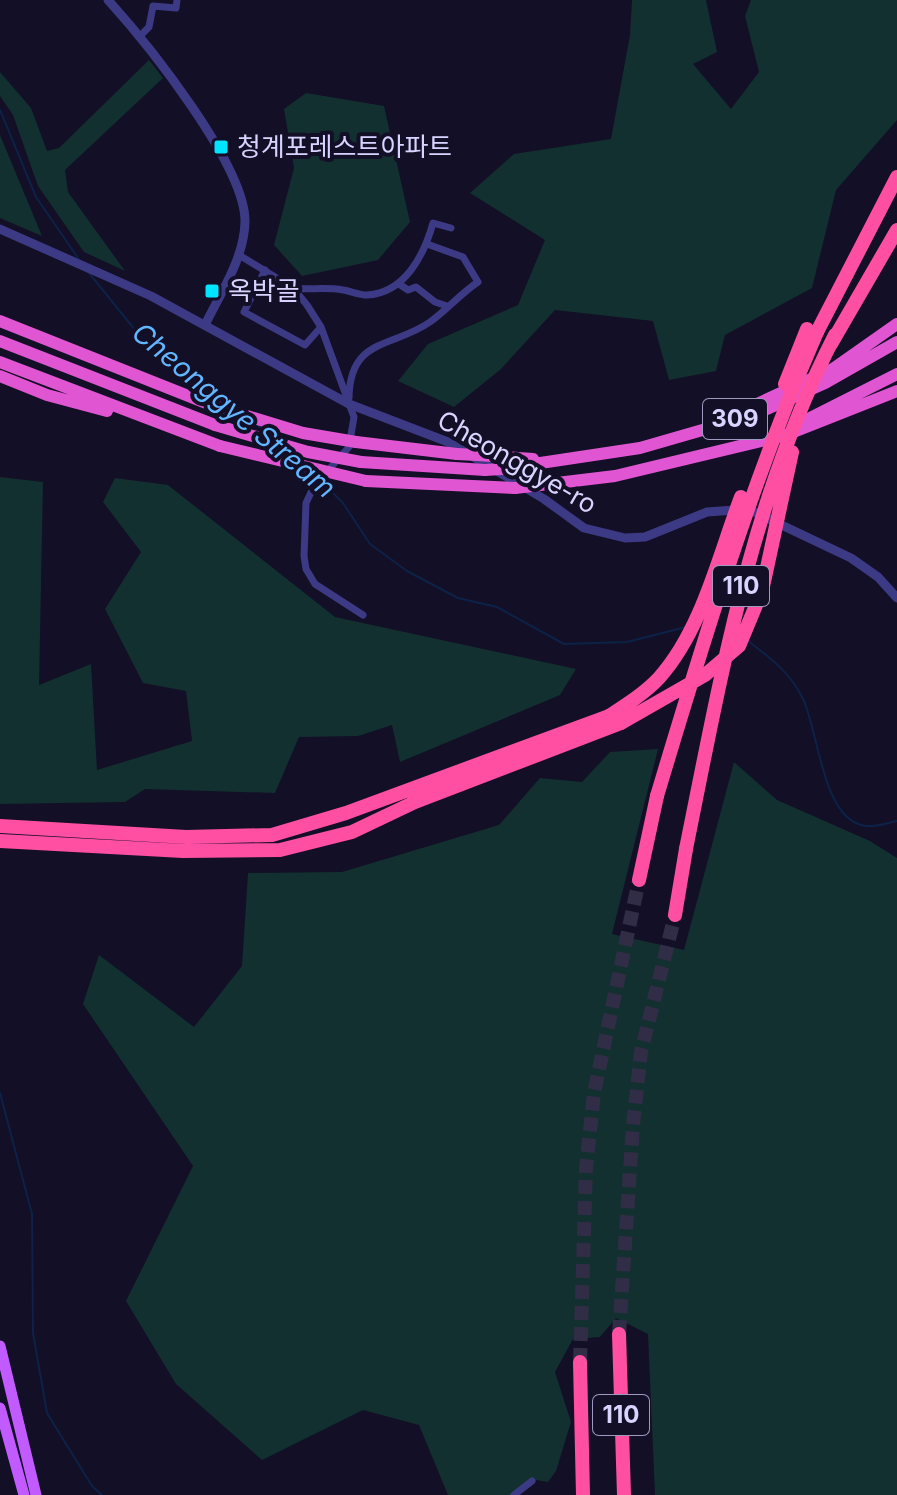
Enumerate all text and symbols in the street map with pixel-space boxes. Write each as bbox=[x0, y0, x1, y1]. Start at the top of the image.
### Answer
place label: 청계포레스트아파트 bbox=[237, 131, 452, 162]
marker: 청계포레스트아파트 bbox=[212, 138, 230, 156]
place label: 옥박골 bbox=[228, 275, 300, 306]
marker: 옥박골 bbox=[203, 282, 221, 300]
water label: Cheonggye Stream bbox=[125, 315, 343, 505]
road number: 309 bbox=[703, 399, 767, 439]
street label: Cheonggye-ro bbox=[432, 404, 602, 520]
road number: 110 bbox=[713, 566, 769, 606]
road number: 110 bbox=[593, 1395, 649, 1435]

